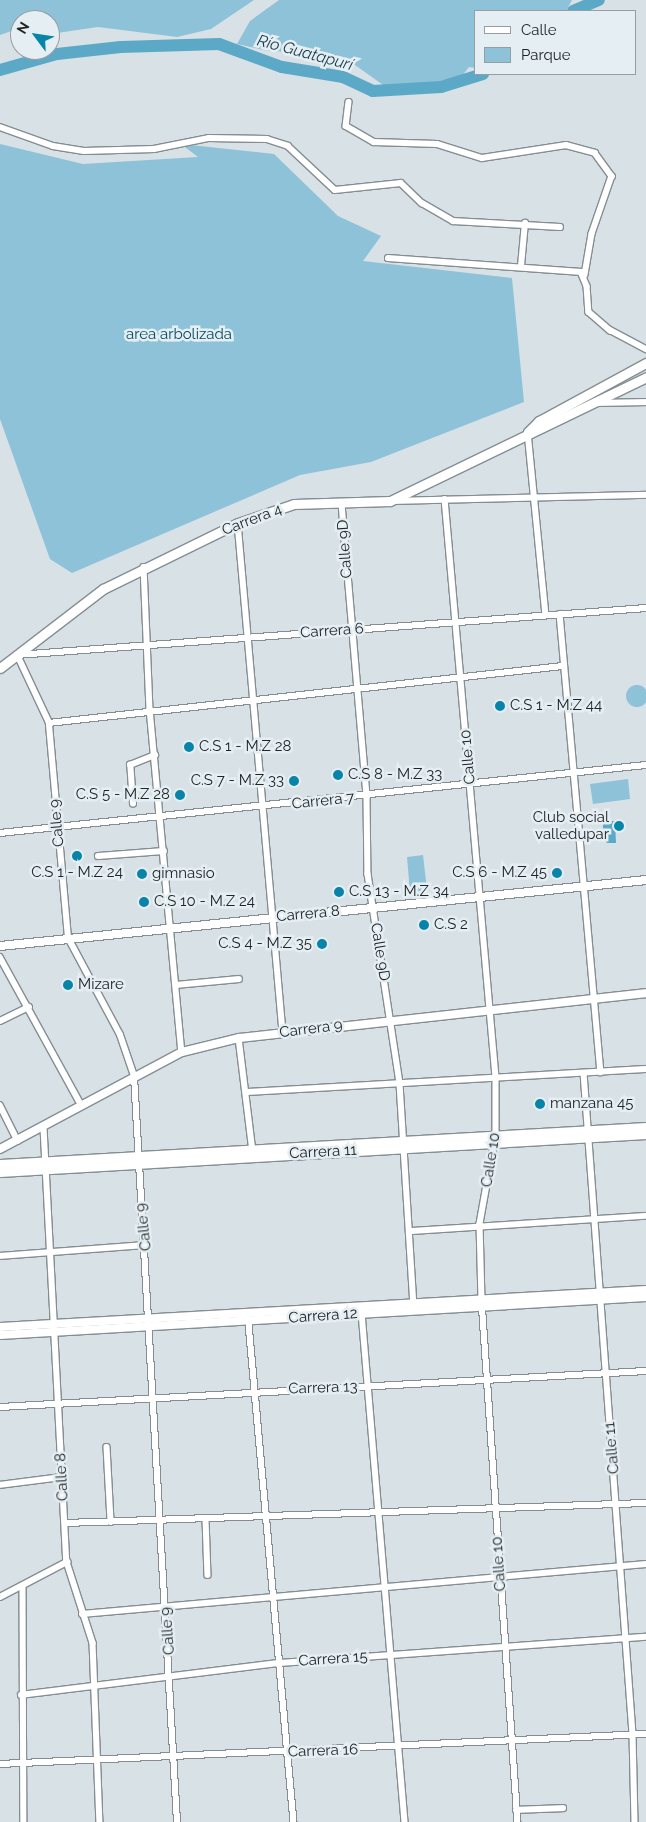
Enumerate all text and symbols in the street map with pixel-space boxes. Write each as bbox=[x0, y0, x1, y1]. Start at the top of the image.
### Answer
north arrow bbox=[10, 10, 60, 60]
legend bbox=[473, 10, 636, 75]
text: N bbox=[13, 19, 33, 36]
text: Calle bbox=[521, 21, 556, 39]
water label: Río Guatapurí bbox=[255, 31, 355, 75]
text: Parque bbox=[521, 46, 570, 64]
park label: area arbolizada bbox=[126, 326, 232, 344]
street label: Carrera 4 bbox=[219, 500, 285, 540]
street label: Calle 9D bbox=[334, 519, 356, 579]
street label: Carrera 6 bbox=[300, 620, 364, 642]
place label: C.S 1 - M.Z 44 bbox=[510, 697, 602, 715]
marker: C.S 1 - M.Z 44 bbox=[494, 700, 506, 712]
street label: Calle 10 bbox=[457, 729, 479, 785]
place label: C.S 1 - M.Z 28 bbox=[199, 738, 291, 756]
marker: C.S 1 - M.Z 28 bbox=[183, 741, 195, 753]
place label: C.S 8 - M.Z 33 bbox=[348, 766, 442, 784]
marker: C.S 8 - M.Z 33 bbox=[332, 769, 344, 781]
place label: C.S 7 - M.Z 33 bbox=[191, 772, 284, 790]
marker: C.S 7 - M.Z 33 bbox=[288, 775, 300, 787]
place label: C.S 5 - M.Z 28 bbox=[76, 786, 170, 804]
marker: C.S 5 - M.Z 28 bbox=[174, 789, 186, 801]
street label: Carrera 7 bbox=[291, 789, 355, 813]
street label: Calle 9 bbox=[46, 798, 68, 848]
place label: Club social valledupar bbox=[533, 808, 609, 843]
marker: Club social valledupar bbox=[613, 820, 625, 832]
marker: C.S 1 - M.Z 24 bbox=[71, 850, 83, 862]
place label: C.S 1 - M.Z 24 bbox=[31, 864, 123, 882]
place label: C.S 6 - M.Z 45 bbox=[452, 864, 547, 882]
place label: gimnasio bbox=[152, 865, 215, 883]
marker: C.S 6 - M.Z 45 bbox=[551, 867, 563, 879]
marker: gimnasio bbox=[136, 868, 148, 880]
place label: C.S 13 - M.Z 34 bbox=[349, 883, 449, 901]
marker: C.S 13 - M.Z 34 bbox=[333, 886, 345, 898]
place label: C.S 10 - M.Z 24 bbox=[154, 893, 255, 911]
marker: C.S 10 - M.Z 24 bbox=[138, 896, 150, 908]
street label: Carrera 8 bbox=[275, 902, 341, 926]
place label: C.S 2 bbox=[434, 916, 468, 934]
marker: C.S 2 bbox=[418, 919, 430, 931]
street label: Calle 9D bbox=[367, 922, 393, 982]
place label: C.S 4 - M.Z 35 bbox=[218, 935, 312, 953]
marker: C.S 4 - M.Z 35 bbox=[316, 938, 328, 950]
place label: Mizare bbox=[78, 976, 124, 994]
marker: Mizare bbox=[62, 979, 74, 991]
street label: Carrera 9 bbox=[278, 1016, 344, 1042]
place label: manzana 45 bbox=[550, 1095, 633, 1113]
marker: manzana 45 bbox=[534, 1098, 546, 1110]
street label: Calle 10 bbox=[478, 1132, 504, 1188]
street label: Carrera 11 bbox=[289, 1141, 357, 1163]
street label: Calle 9 bbox=[133, 1202, 155, 1252]
street label: Carrera 12 bbox=[288, 1305, 358, 1327]
street label: Carrera 13 bbox=[288, 1378, 358, 1398]
street label: Calle 11 bbox=[601, 1421, 623, 1475]
street label: Calle 8 bbox=[52, 1452, 72, 1502]
street label: Calle 10 bbox=[488, 1536, 510, 1592]
street label: Calle 9 bbox=[157, 1606, 179, 1656]
street label: Carrera 15 bbox=[298, 1648, 368, 1670]
street label: Carrera 16 bbox=[288, 1741, 358, 1761]

